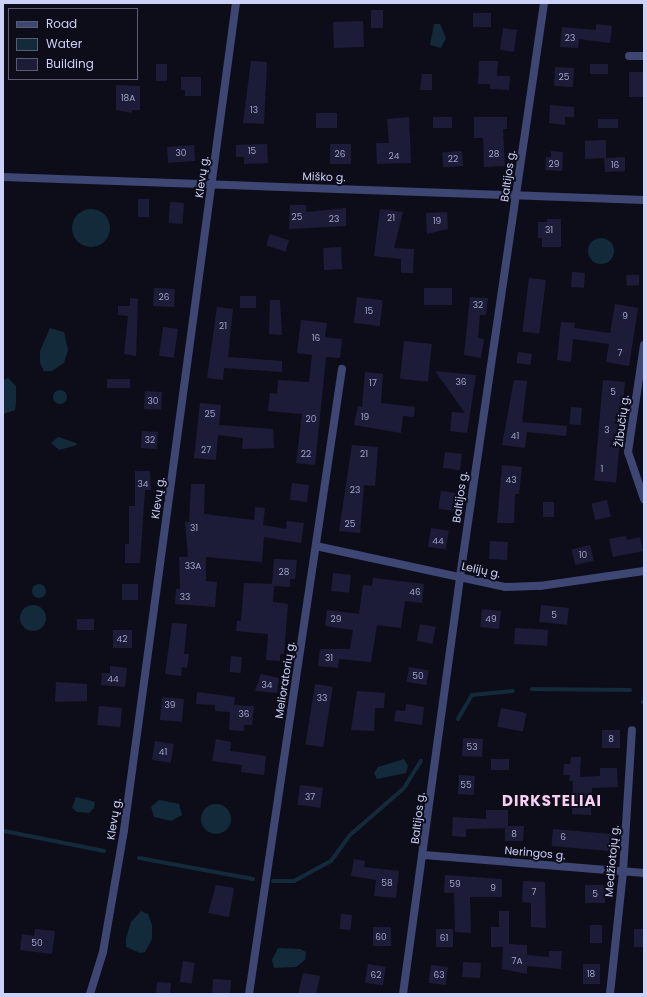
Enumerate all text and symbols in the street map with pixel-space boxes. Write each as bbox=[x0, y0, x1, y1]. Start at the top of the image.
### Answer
legend bbox=[8, 8, 138, 80]
text: Road bbox=[46, 15, 77, 32]
house number: 23 bbox=[565, 33, 575, 43]
text: Water bbox=[46, 35, 82, 52]
text: Building bbox=[46, 55, 94, 72]
house number: 25 bbox=[559, 72, 569, 82]
house number: 18A bbox=[121, 93, 135, 103]
house number: 13 bbox=[250, 105, 258, 115]
house number: 15 bbox=[248, 146, 256, 156]
house number: 30 bbox=[176, 148, 186, 158]
house number: 26 bbox=[335, 149, 345, 159]
house number: 28 bbox=[489, 149, 499, 159]
street label: Baltijos g. bbox=[498, 149, 518, 203]
house number: 24 bbox=[389, 151, 399, 161]
house number: 22 bbox=[448, 154, 458, 164]
street label: Klevų g. bbox=[193, 155, 211, 199]
house number: 29 bbox=[549, 159, 559, 169]
house number: 16 bbox=[611, 160, 619, 170]
street label: Miško g. bbox=[302, 170, 346, 184]
house number: 25 bbox=[292, 212, 302, 222]
house number: 21 bbox=[387, 213, 395, 223]
house number: 23 bbox=[329, 214, 339, 224]
house number: 19 bbox=[433, 216, 441, 226]
house number: 31 bbox=[545, 225, 553, 235]
house number: 26 bbox=[159, 292, 169, 302]
house number: 32 bbox=[473, 300, 483, 310]
house number: 15 bbox=[365, 306, 373, 316]
house number: 9 bbox=[622, 311, 628, 321]
house number: 21 bbox=[219, 321, 227, 331]
house number: 16 bbox=[312, 333, 320, 343]
house number: 7 bbox=[618, 348, 622, 358]
house number: 36 bbox=[455, 377, 467, 387]
house number: 17 bbox=[369, 378, 377, 388]
house number: 5 bbox=[610, 387, 616, 397]
street label: Žibučių g. bbox=[612, 394, 632, 448]
house number: 30 bbox=[148, 396, 158, 406]
house number: 25 bbox=[205, 409, 215, 419]
house number: 19 bbox=[361, 412, 369, 422]
house number: 20 bbox=[306, 414, 316, 424]
house number: 3 bbox=[604, 425, 610, 435]
house number: 41 bbox=[511, 431, 519, 441]
house number: 32 bbox=[145, 435, 155, 445]
house number: 27 bbox=[201, 445, 211, 455]
house number: 22 bbox=[301, 449, 311, 459]
house number: 21 bbox=[360, 449, 368, 459]
house number: 1 bbox=[601, 464, 603, 474]
street label: Baltijos g. bbox=[450, 470, 470, 524]
house number: 43 bbox=[506, 475, 516, 485]
street label: Klevų g. bbox=[149, 476, 167, 520]
house number: 34 bbox=[138, 479, 148, 489]
house number: 23 bbox=[350, 485, 360, 495]
house number: 25 bbox=[345, 519, 355, 529]
house number: 31 bbox=[190, 523, 198, 533]
house number: 44 bbox=[432, 536, 444, 546]
house number: 10 bbox=[579, 550, 587, 560]
street label: Lelijų g. bbox=[460, 559, 502, 581]
house number: 33A bbox=[185, 561, 201, 571]
house number: 28 bbox=[279, 567, 289, 577]
house number: 46 bbox=[409, 587, 421, 597]
house number: 33 bbox=[180, 592, 190, 602]
house number: 5 bbox=[551, 610, 557, 620]
house number: 29 bbox=[331, 614, 341, 624]
house number: 49 bbox=[485, 614, 497, 624]
house number: 42 bbox=[117, 634, 127, 644]
street label: Melioratorių g. bbox=[272, 641, 298, 719]
house number: 31 bbox=[325, 653, 333, 663]
house number: 50 bbox=[412, 671, 424, 681]
house number: 44 bbox=[107, 674, 119, 684]
house number: 34 bbox=[262, 680, 272, 690]
house number: 33 bbox=[317, 693, 327, 703]
house number: 39 bbox=[165, 700, 175, 710]
house number: 36 bbox=[238, 709, 250, 719]
house number: 8 bbox=[608, 734, 614, 744]
house number: 53 bbox=[467, 742, 477, 752]
house number: 41 bbox=[159, 747, 167, 757]
house number: 55 bbox=[460, 780, 472, 790]
street label: Baltijos g. bbox=[408, 791, 428, 845]
house number: 37 bbox=[305, 792, 315, 802]
district label: DIRKSTELIAI bbox=[502, 792, 602, 810]
street label: Klevų g. bbox=[104, 797, 124, 841]
street label: Medžiotojų g. bbox=[602, 825, 622, 897]
house number: 8 bbox=[511, 829, 517, 839]
house number: 6 bbox=[560, 832, 566, 842]
street label: Neringos g. bbox=[504, 844, 566, 862]
house number: 58 bbox=[381, 878, 393, 888]
house number: 59 bbox=[449, 879, 461, 889]
house number: 9 bbox=[490, 883, 496, 893]
house number: 7 bbox=[532, 887, 536, 897]
house number: 5 bbox=[592, 889, 598, 899]
house number: 60 bbox=[375, 932, 387, 942]
house number: 61 bbox=[440, 933, 448, 943]
house number: 50 bbox=[31, 938, 43, 948]
house number: 7A bbox=[512, 956, 522, 966]
house number: 18 bbox=[587, 969, 595, 979]
house number: 62 bbox=[371, 970, 381, 980]
house number: 63 bbox=[433, 970, 445, 980]

